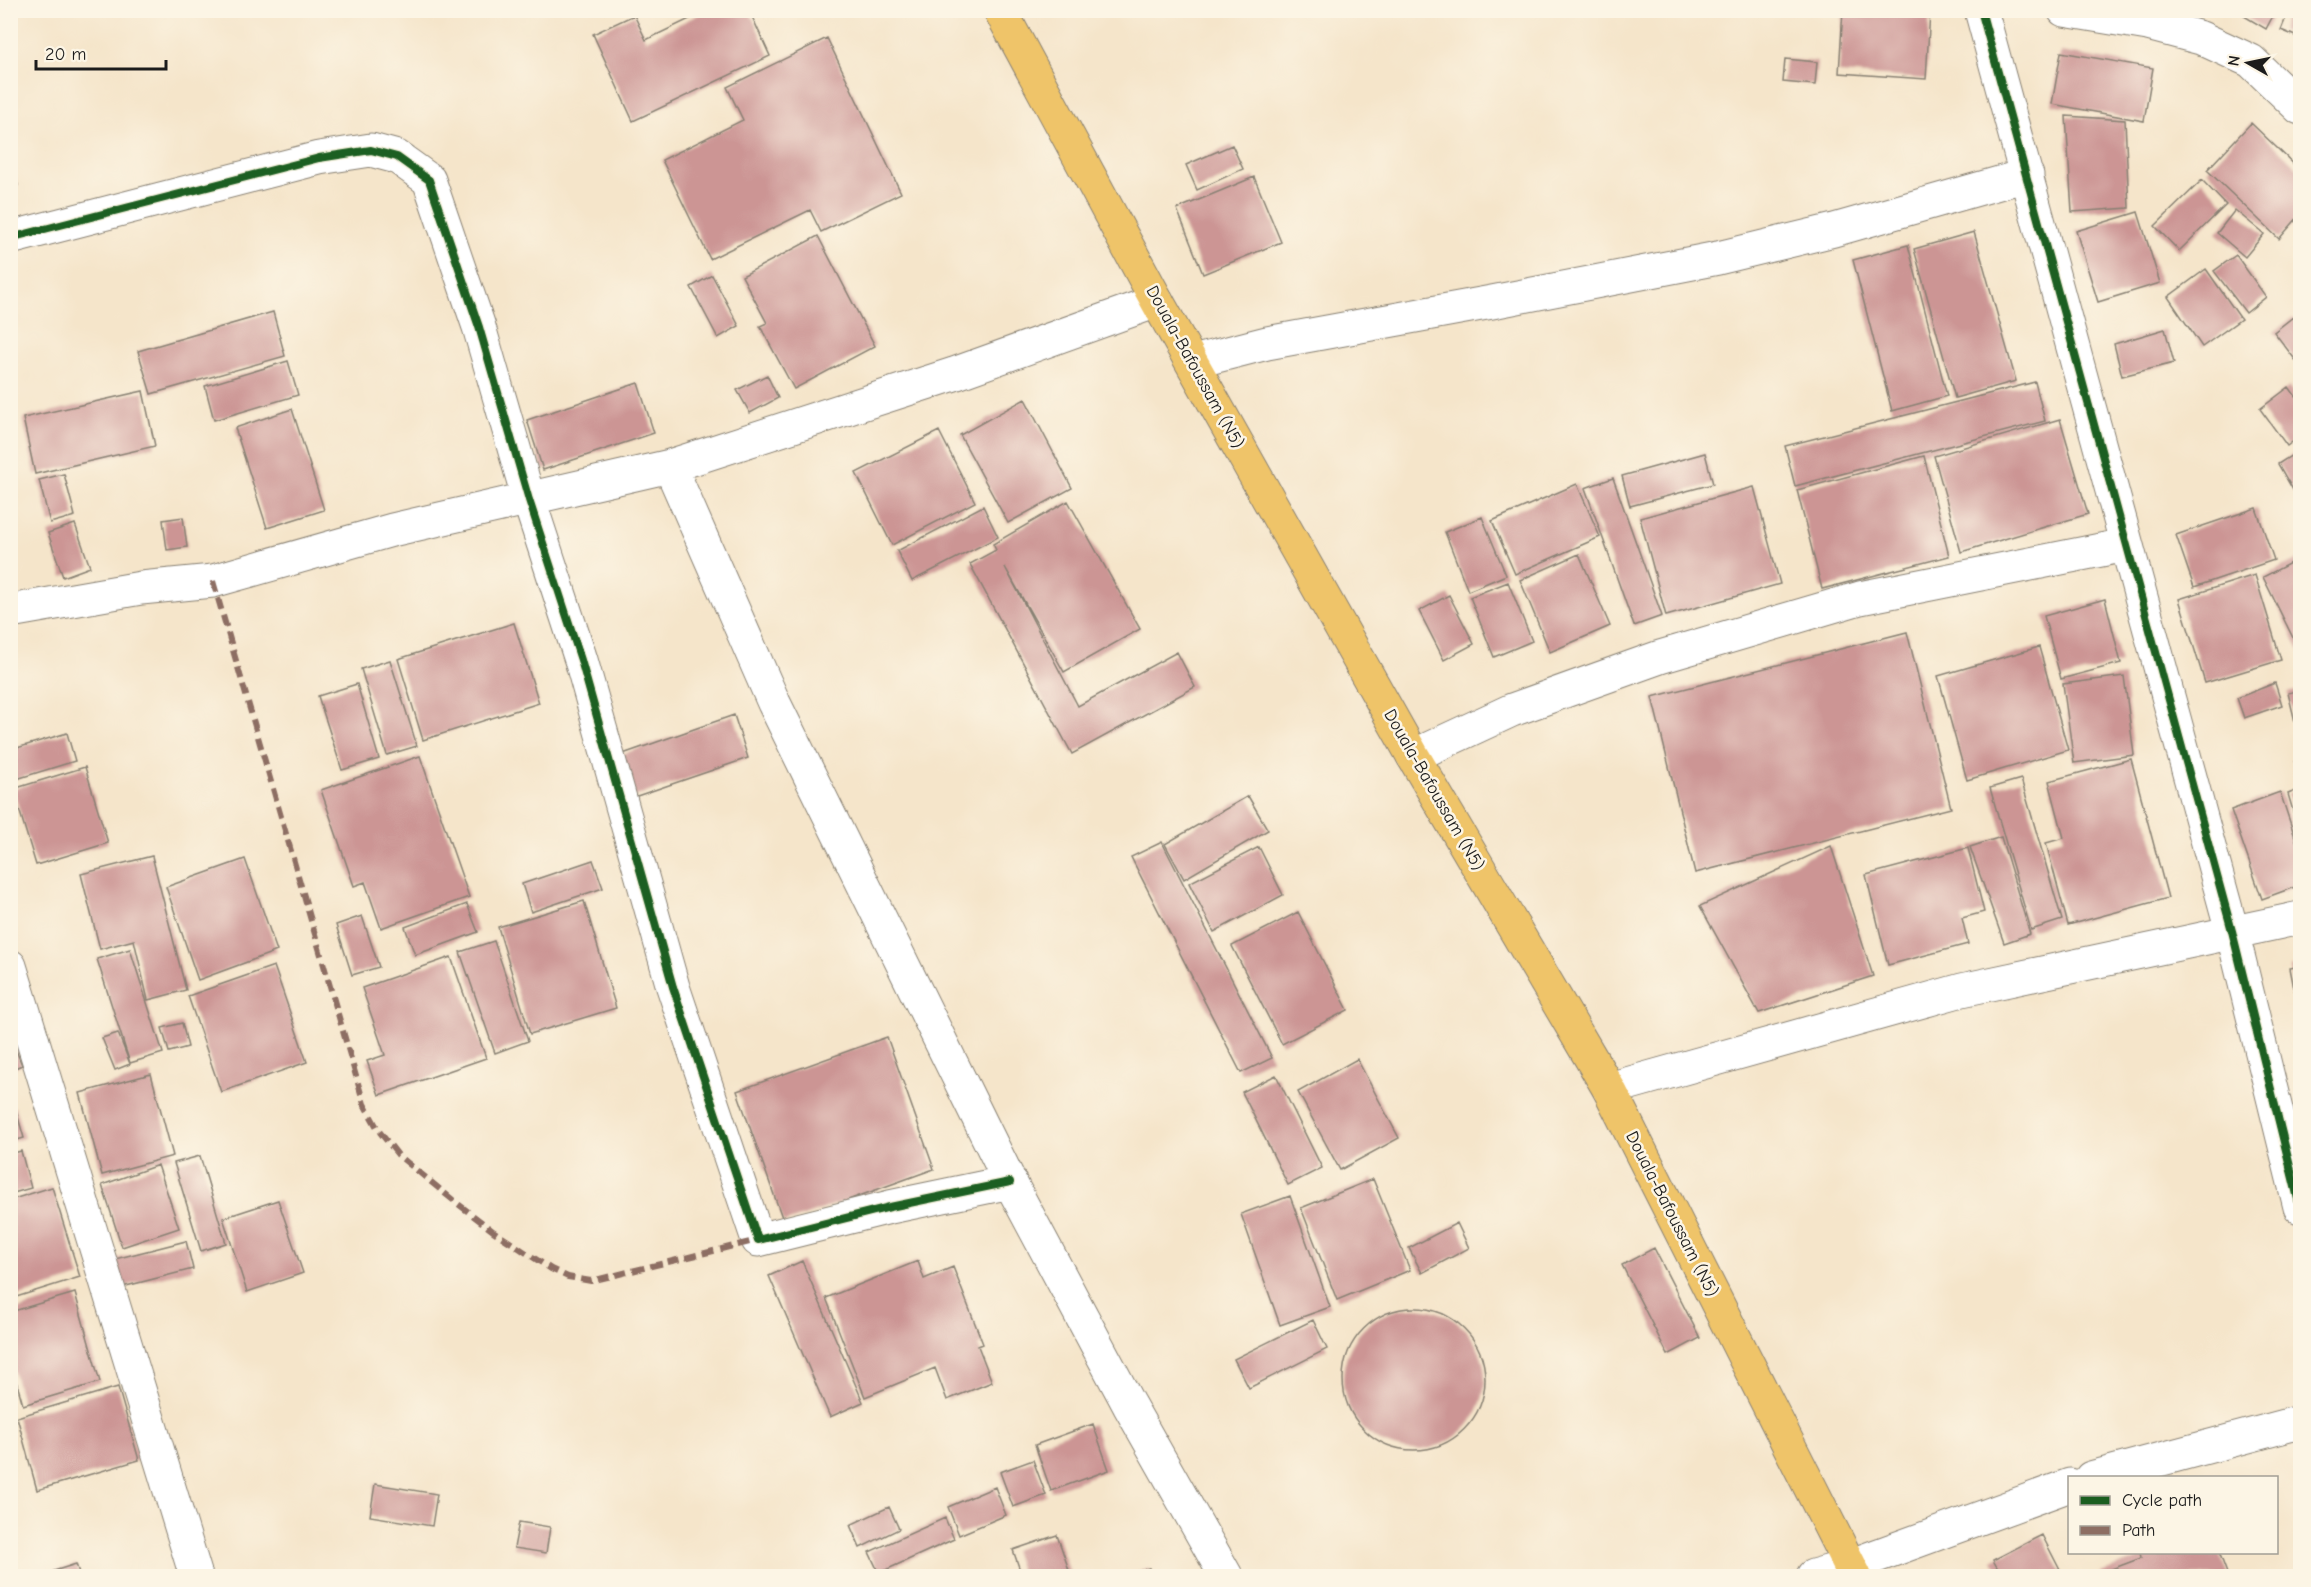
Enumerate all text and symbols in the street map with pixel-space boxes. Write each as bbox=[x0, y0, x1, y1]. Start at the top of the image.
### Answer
scale bar bbox=[36, 33, 166, 71]
north arrow bbox=[2218, 33, 2278, 93]
text: 20 m bbox=[45, 44, 86, 65]
text: N bbox=[2224, 54, 2244, 67]
street label: Douala-Bafoussam (N5) bbox=[1141, 282, 1249, 452]
street label: Douala-Bafoussam (N5) bbox=[1379, 706, 1489, 874]
street label: Douala-Bafoussam (N5) bbox=[1621, 1128, 1723, 1300]
legend bbox=[2068, 1476, 2278, 1554]
text: Cycle path bbox=[2122, 1490, 2202, 1511]
text: Path bbox=[2122, 1520, 2155, 1541]

